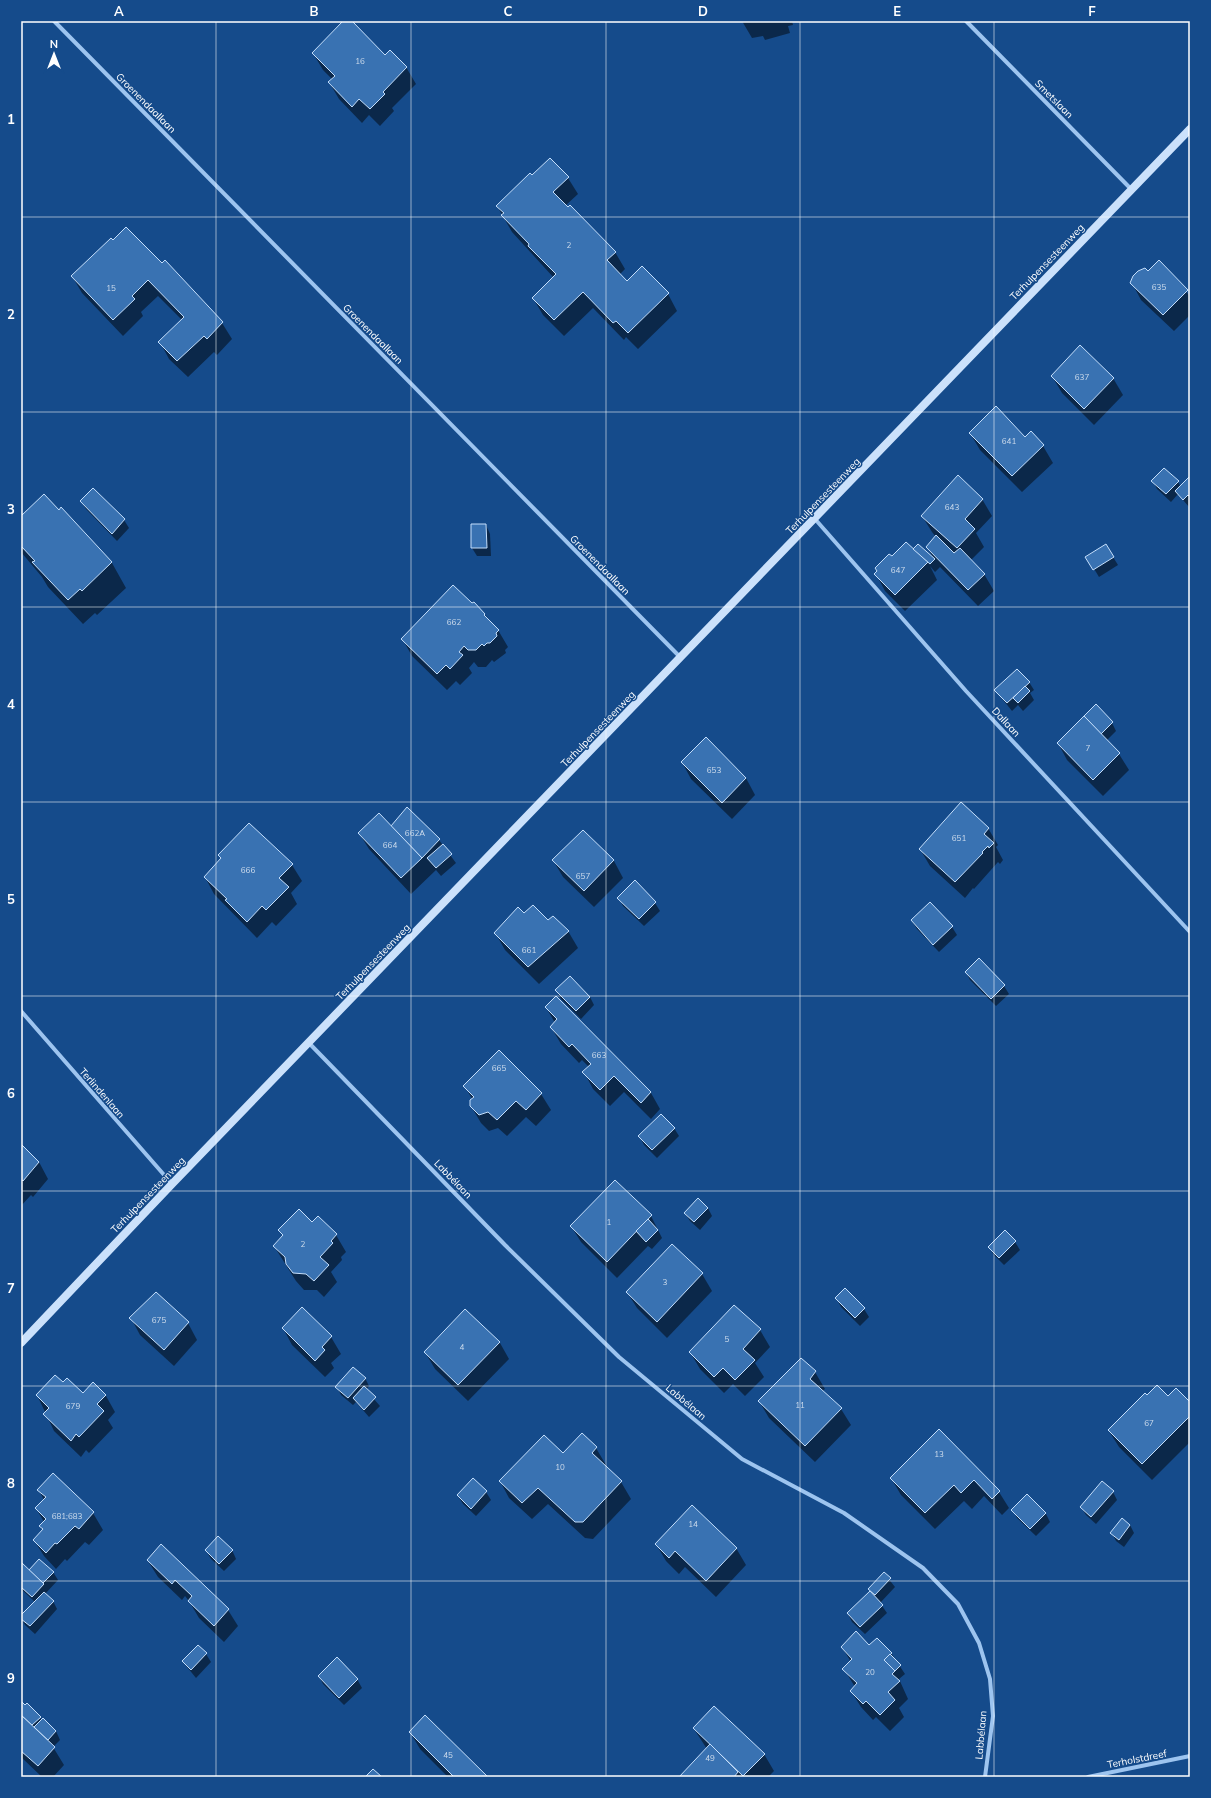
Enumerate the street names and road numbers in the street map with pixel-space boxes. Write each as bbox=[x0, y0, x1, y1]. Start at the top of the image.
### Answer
street label: Groenendaallaan bbox=[113, 70, 179, 136]
street label: Smetslaan bbox=[1032, 77, 1076, 121]
street label: Terhulpensesteenweg bbox=[1007, 221, 1087, 303]
street label: Groenendaallaan bbox=[340, 301, 406, 367]
street label: Terhulpensesteenweg bbox=[783, 455, 863, 537]
street label: Groenendaallaan bbox=[567, 532, 633, 598]
street label: Terhulpensesteenweg bbox=[558, 688, 638, 770]
street label: Dallaan bbox=[989, 704, 1023, 740]
street label: Terhulpensesteenweg bbox=[333, 921, 413, 1003]
street label: Terlindenlaan bbox=[77, 1065, 127, 1121]
street label: Terhulpensesteenweg bbox=[108, 1154, 188, 1236]
street label: Labbélaan bbox=[431, 1157, 475, 1201]
street label: Labbélaan bbox=[663, 1381, 709, 1423]
street label: Labbélaan bbox=[972, 1710, 990, 1760]
street label: Terholstdreef bbox=[1106, 1747, 1169, 1771]

